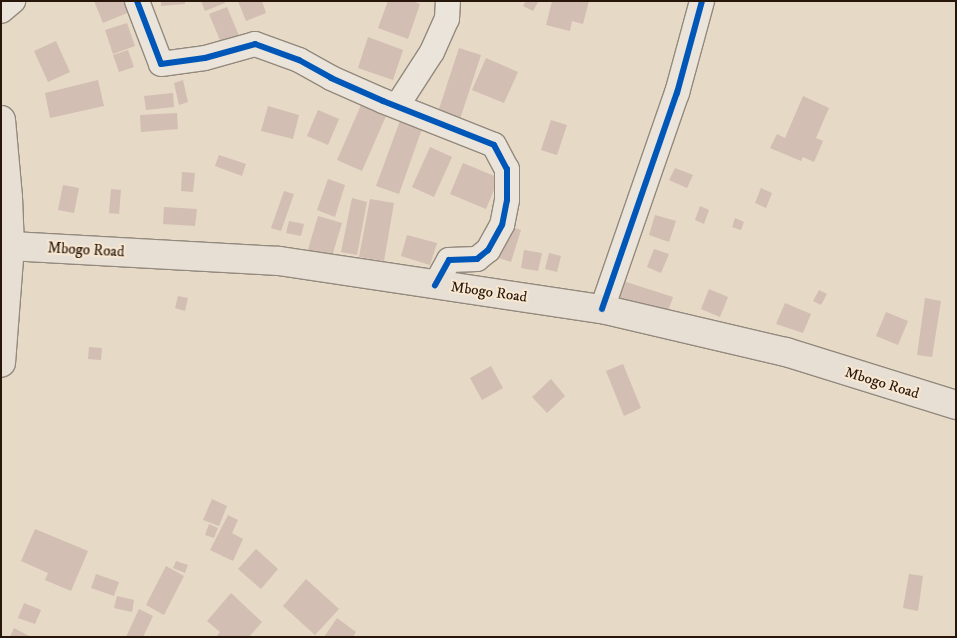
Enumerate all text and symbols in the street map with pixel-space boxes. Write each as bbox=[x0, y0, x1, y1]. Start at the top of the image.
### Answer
street label: Mbogo Road bbox=[47, 239, 125, 261]
street label: Mbogo Road bbox=[450, 278, 528, 306]
street label: Mbogo Road bbox=[843, 363, 921, 403]

